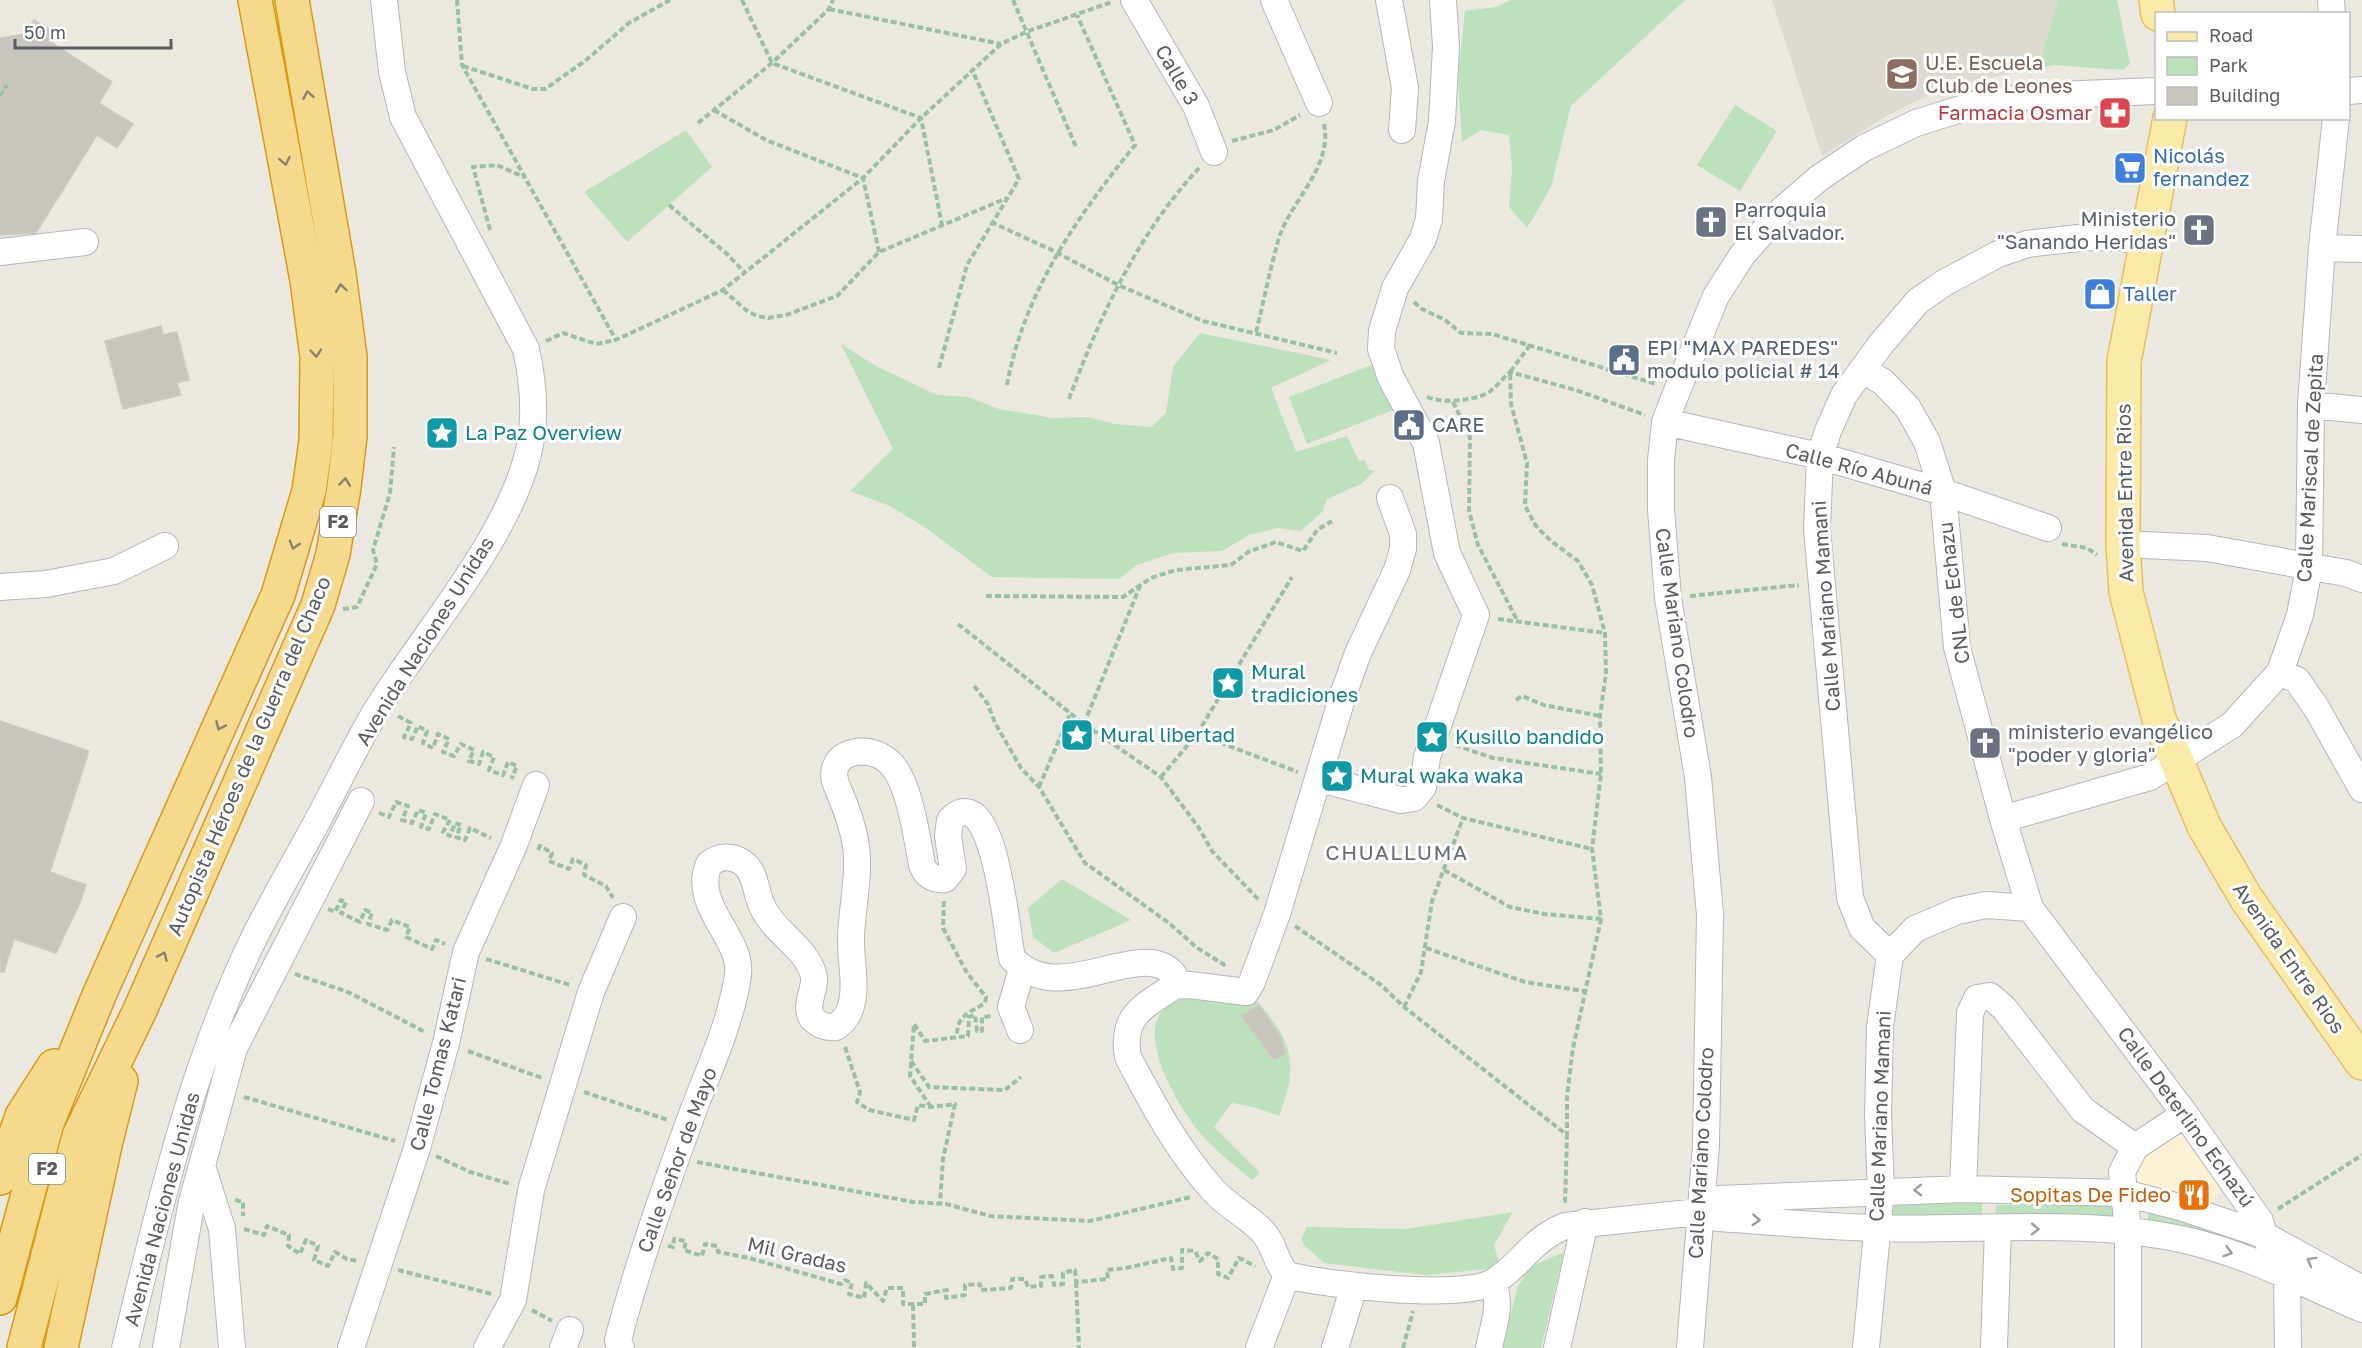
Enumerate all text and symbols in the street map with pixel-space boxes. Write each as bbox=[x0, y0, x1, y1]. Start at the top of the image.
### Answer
scale bar bbox=[15, 12, 171, 50]
legend bbox=[2155, 12, 2350, 120]
text: 50 m bbox=[24, 21, 66, 43]
text: Road bbox=[2209, 24, 2253, 46]
street label: Calle 3 bbox=[1151, 40, 1205, 109]
place label: U.E. Escuela Club de Leones bbox=[1925, 50, 2073, 97]
text: Park bbox=[2209, 54, 2248, 76]
school or university icon: U.E. Escuela Club de Leones bbox=[1884, 56, 1920, 92]
text: Building bbox=[2209, 84, 2280, 106]
one-way arrow bbox=[302, 91, 315, 101]
pharmacy icon: Farmacia Osmar bbox=[2097, 95, 2133, 131]
place label: Farmacia Osmar bbox=[1938, 100, 2092, 124]
place label: Nicolás fernandez bbox=[2153, 143, 2250, 190]
supermarket icon: Nicolás fernandez bbox=[2112, 150, 2148, 186]
one-way arrow bbox=[278, 155, 291, 165]
place label: Parroquia El Salvador. bbox=[1734, 197, 1845, 244]
church icon: Parroquia El Salvador. bbox=[1693, 204, 1729, 240]
place label: Ministerio "Sanando Heridas" bbox=[1997, 206, 2176, 253]
church icon: Ministerio "Sanando Heridas" bbox=[2181, 212, 2217, 248]
shop icon: Taller bbox=[2082, 276, 2118, 312]
place label: Taller bbox=[2123, 281, 2177, 305]
one-way arrow bbox=[335, 283, 347, 292]
place label: EPI "MAX PAREDES" modulo policial # 14 bbox=[1647, 335, 1840, 382]
public building icon: EPI "MAX PAREDES" modulo policial # 14 bbox=[1606, 342, 1642, 378]
one-way arrow bbox=[309, 349, 322, 358]
street label: Calle Mariscal de Zepita bbox=[2291, 353, 2327, 583]
street label: Avenida Entre Rios bbox=[2110, 403, 2138, 583]
public building icon: CARE bbox=[1391, 407, 1427, 443]
place label: CARE bbox=[1432, 412, 1484, 436]
place icon: La Paz Overview bbox=[424, 415, 460, 451]
place label: La Paz Overview bbox=[465, 420, 622, 444]
street label: Calle Río Abuná bbox=[1783, 437, 1936, 499]
one-way arrow bbox=[338, 477, 350, 486]
street label: Calle Mariano Mamani bbox=[1806, 500, 1844, 712]
road number: F2 bbox=[320, 507, 356, 537]
street label: CNL de Echazu bbox=[1932, 521, 1974, 666]
street label: Calle Mariano Colodro bbox=[1651, 526, 1705, 740]
street label: Avenida Naciones Unidas bbox=[350, 532, 498, 749]
one-way arrow bbox=[289, 540, 301, 550]
street label: Autopista Héroes de la Guerra del Chaco bbox=[161, 572, 335, 939]
place label: Mural tradiciones bbox=[1251, 659, 1358, 706]
place icon: Mural tradiciones bbox=[1210, 665, 1246, 701]
place icon: Mural libertad bbox=[1059, 717, 1095, 753]
one-way arrow bbox=[215, 719, 227, 730]
place icon: Kusillo bandido bbox=[1414, 719, 1450, 755]
place label: ministerio evangélico "poder y gloria" bbox=[2008, 719, 2213, 766]
place label: Mural libertad bbox=[1100, 722, 1235, 746]
place label: Kusillo bandido bbox=[1455, 724, 1604, 748]
church icon: ministerio evangélico "poder y gloria" bbox=[1967, 725, 2003, 761]
place icon: Mural waka waka bbox=[1319, 758, 1355, 794]
place label: Mural waka waka bbox=[1360, 763, 1524, 787]
district label: CHUALLUMA bbox=[1325, 839, 1469, 865]
street label: Avenida Entre Rios bbox=[2229, 877, 2351, 1038]
one-way arrow bbox=[156, 951, 168, 962]
street label: Calle Tomas Katari bbox=[404, 974, 470, 1153]
street label: Calle Mariano Mamani bbox=[1863, 1010, 1895, 1222]
street label: Calle Deterlino Echazú bbox=[2113, 1022, 2260, 1211]
street label: Calle Mariano Colodro bbox=[1682, 1046, 1718, 1259]
street label: Calle Señor de Mayo bbox=[631, 1064, 721, 1256]
street label: Avenida Naciones Unidas bbox=[118, 1089, 204, 1329]
road number: F2 bbox=[29, 1154, 65, 1184]
restaurant icon: Sopitas De Fideo bbox=[2176, 1177, 2212, 1213]
place label: Sopitas De Fideo bbox=[2010, 1182, 2171, 1206]
one-way arrow bbox=[1914, 1184, 1923, 1197]
one-way arrow bbox=[1752, 1214, 1761, 1227]
one-way arrow bbox=[2031, 1222, 2040, 1235]
street label: Mil Gradas bbox=[745, 1231, 849, 1277]
one-way arrow bbox=[2222, 1245, 2233, 1257]
one-way arrow bbox=[2306, 1257, 2317, 1268]

